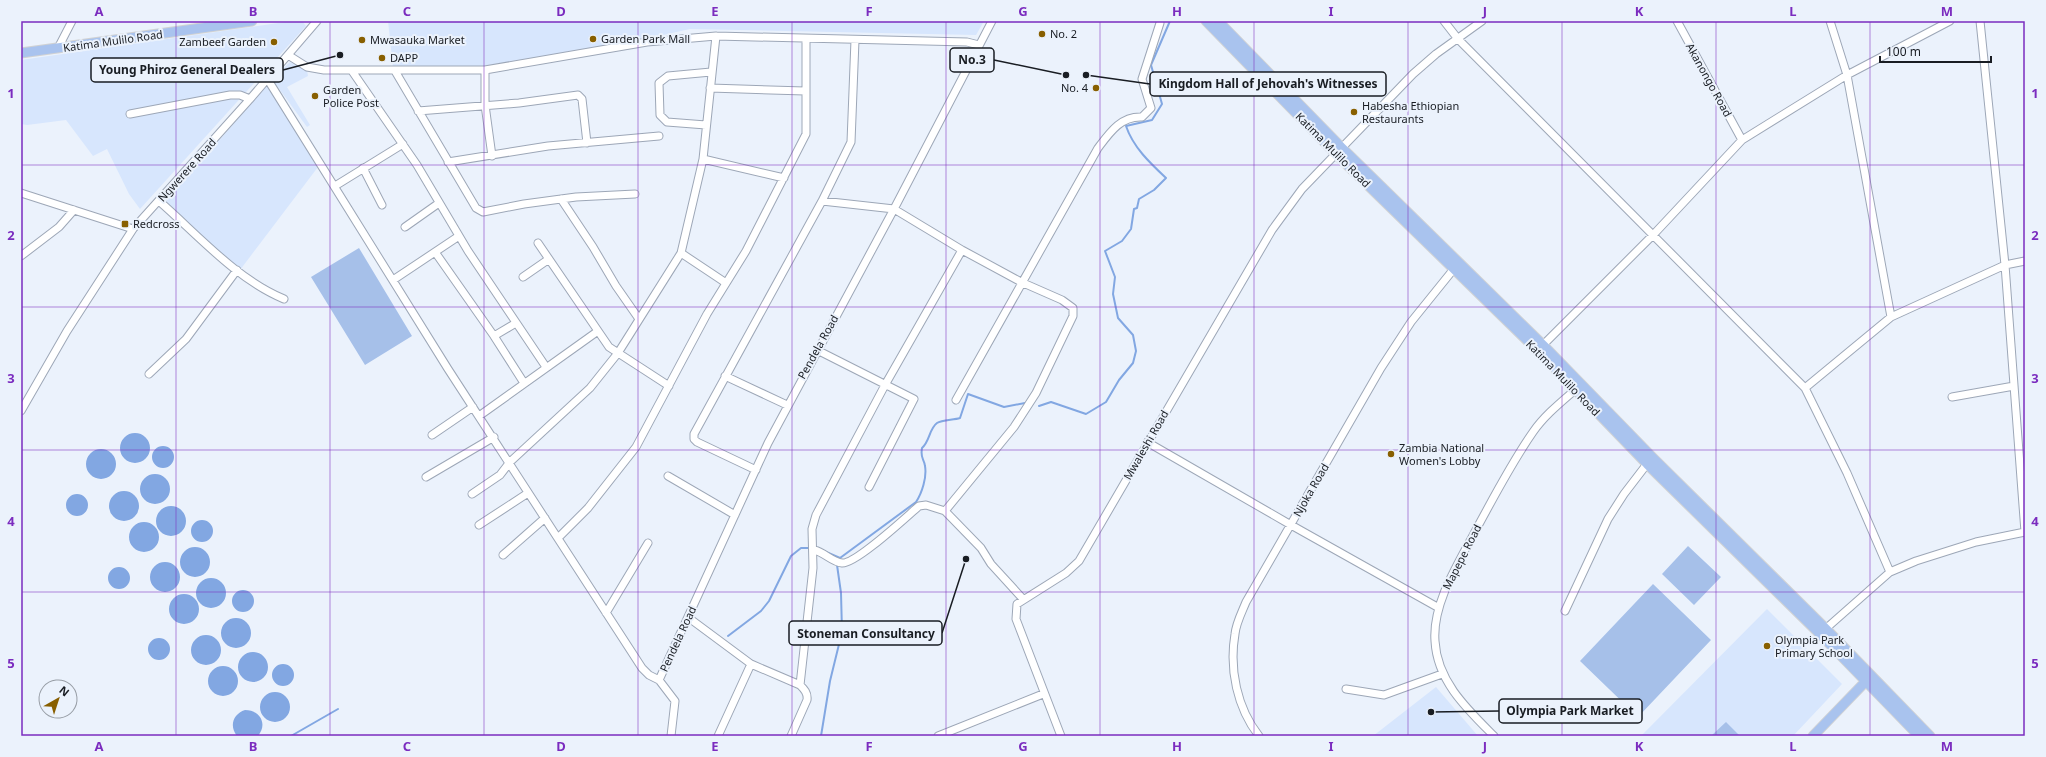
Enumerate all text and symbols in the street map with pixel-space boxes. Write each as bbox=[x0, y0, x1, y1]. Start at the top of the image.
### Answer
text: A bbox=[95, 2, 104, 20]
text: B bbox=[249, 2, 257, 20]
text: C bbox=[403, 2, 411, 20]
text: D bbox=[556, 2, 566, 20]
text: E bbox=[711, 2, 719, 20]
text: F bbox=[865, 2, 873, 20]
text: G bbox=[1018, 2, 1028, 20]
text: H bbox=[1172, 2, 1182, 20]
text: I bbox=[1328, 2, 1334, 20]
text: J bbox=[1482, 2, 1487, 20]
text: K bbox=[1635, 2, 1644, 20]
text: L bbox=[1789, 2, 1797, 20]
text: M bbox=[1941, 2, 1953, 20]
street label: Katima Mulilo Road bbox=[62, 26, 164, 55]
place label: No. 2 bbox=[1050, 26, 1077, 41]
marker: No. 2 bbox=[1037, 29, 1047, 39]
place label: Garden Park Mall bbox=[601, 31, 690, 46]
place label: Mwasauka Market bbox=[370, 32, 465, 47]
place label: Zambeef Garden bbox=[179, 34, 266, 49]
marker: Garden Park Mall bbox=[588, 34, 598, 44]
marker: Mwasauka Market bbox=[357, 35, 367, 45]
marker: Zambeef Garden bbox=[269, 37, 279, 47]
scale bar bbox=[1880, 38, 1991, 64]
street label: Akanongo Road bbox=[1683, 40, 1736, 119]
text: 100 m bbox=[1886, 43, 1921, 60]
callout: No.3 bbox=[950, 48, 994, 72]
place label: DAPP bbox=[390, 50, 418, 65]
text: No.3 bbox=[958, 51, 986, 68]
marker: DAPP bbox=[377, 53, 387, 63]
callout: Young Phiroz General Dealers bbox=[91, 58, 283, 82]
text: Young Phiroz General Dealers bbox=[99, 61, 275, 78]
callout: Kingdom Hall of Jehovah's Witnesses bbox=[1150, 72, 1386, 96]
text: Kingdom Hall of Jehovah's Witnesses bbox=[1158, 75, 1378, 92]
place label: No. 4 bbox=[1061, 80, 1089, 95]
place label: Garden Police Post bbox=[323, 82, 379, 110]
marker: No. 4 bbox=[1091, 83, 1101, 93]
text: 1 bbox=[7, 84, 15, 102]
text: 1 bbox=[2031, 84, 2039, 102]
marker: Garden Police Post bbox=[310, 91, 320, 101]
place label: Habesha Ethiopian Restaurants bbox=[1362, 98, 1459, 126]
marker: Habesha Ethiopian Restaurants bbox=[1349, 107, 1359, 117]
street label: Katima Mulilo Road bbox=[1293, 109, 1374, 190]
street label: Ngwerere Road bbox=[154, 135, 219, 205]
place label: Redcross bbox=[133, 216, 180, 231]
marker: Redcross bbox=[120, 219, 130, 229]
text: 2 bbox=[7, 226, 15, 244]
text: 2 bbox=[2031, 226, 2039, 244]
street label: Pendela Road bbox=[794, 312, 841, 381]
street label: Katima Mulilo Road bbox=[1523, 336, 1604, 419]
text: 3 bbox=[7, 369, 15, 387]
text: 3 bbox=[2031, 369, 2039, 387]
street label: Mwaleshi Road bbox=[1120, 407, 1172, 482]
place label: Zambia National Women's Lobby bbox=[1399, 440, 1484, 468]
marker: Zambia National Women's Lobby bbox=[1386, 449, 1396, 459]
street label: Njoka Road bbox=[1289, 460, 1332, 519]
text: 4 bbox=[7, 512, 15, 530]
text: 4 bbox=[2031, 512, 2039, 530]
street label: Mapepe Road bbox=[1439, 522, 1484, 592]
street label: Pendela Road bbox=[656, 603, 699, 674]
callout: Stoneman Consultancy bbox=[789, 621, 942, 645]
text: Stoneman Consultancy bbox=[797, 625, 935, 642]
place label: Olympia Park Primary School bbox=[1775, 632, 1853, 660]
marker: Olympia Park Primary School bbox=[1762, 641, 1772, 651]
text: 5 bbox=[7, 654, 15, 672]
text: 5 bbox=[2031, 654, 2039, 672]
north arrow bbox=[38, 679, 78, 719]
text: N bbox=[56, 682, 73, 699]
callout: Olympia Park Market bbox=[1499, 699, 1642, 723]
text: Olympia Park Market bbox=[1506, 702, 1634, 719]
text: A bbox=[95, 737, 104, 755]
text: B bbox=[249, 737, 257, 755]
text: C bbox=[403, 737, 411, 755]
text: D bbox=[556, 737, 566, 755]
text: E bbox=[711, 737, 719, 755]
text: F bbox=[865, 737, 873, 755]
text: G bbox=[1018, 737, 1028, 755]
text: H bbox=[1172, 737, 1182, 755]
text: I bbox=[1328, 737, 1334, 755]
text: J bbox=[1482, 737, 1487, 755]
text: K bbox=[1635, 737, 1644, 755]
text: L bbox=[1789, 737, 1797, 755]
text: M bbox=[1941, 737, 1953, 755]

